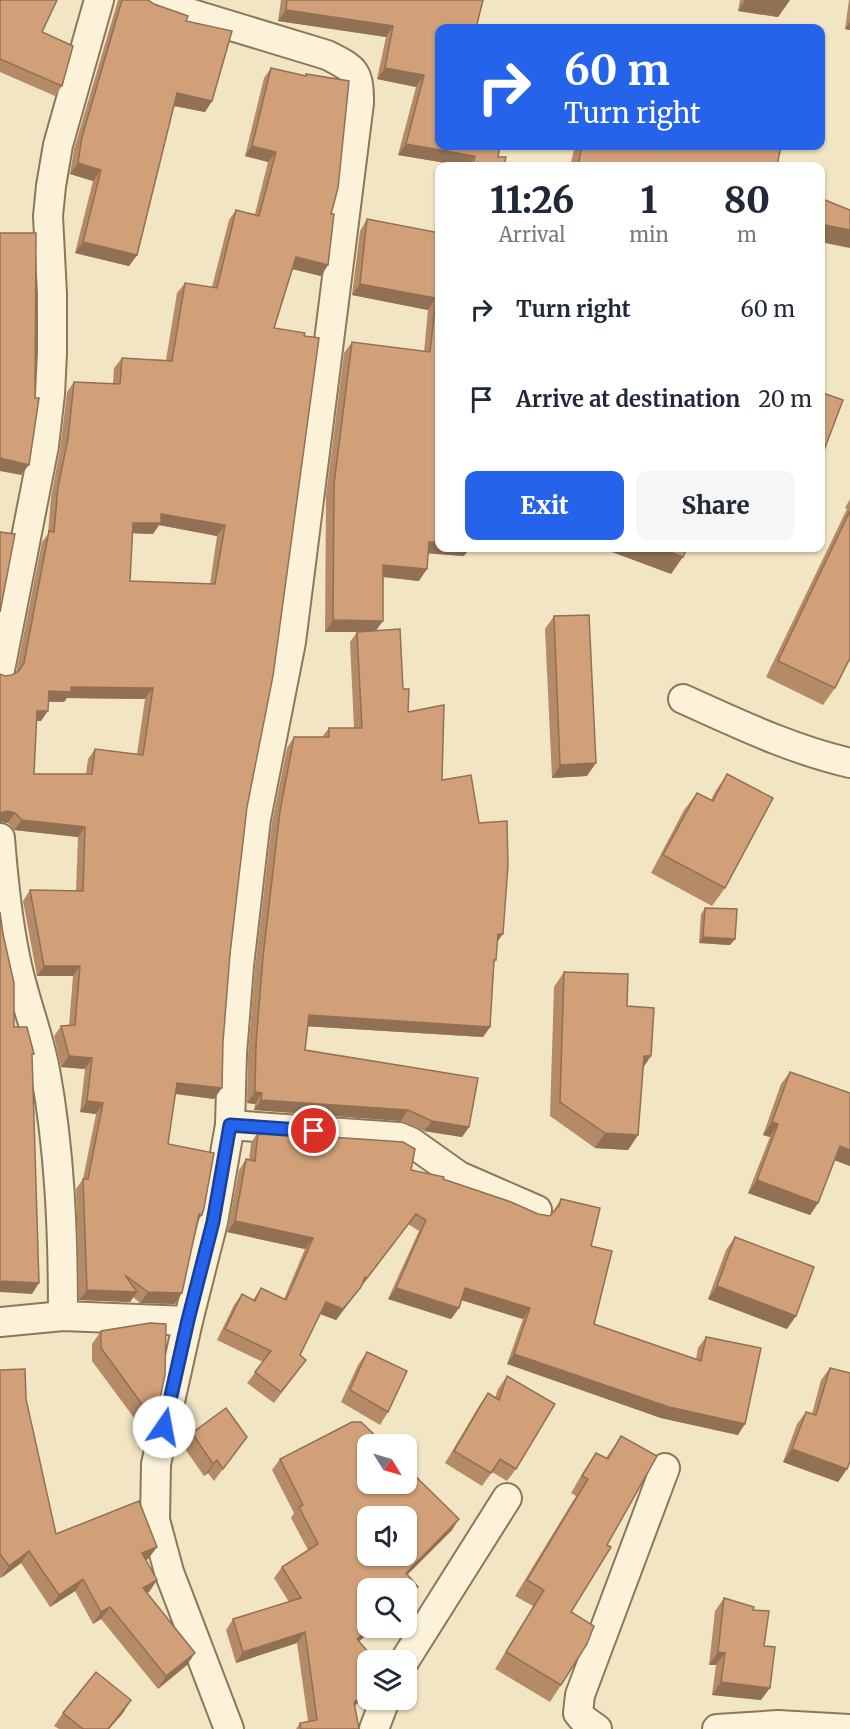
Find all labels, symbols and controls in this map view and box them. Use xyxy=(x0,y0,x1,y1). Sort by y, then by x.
text: 60 m xyxy=(564,44,670,96)
icon: right xyxy=(465,48,543,126)
text: Turn right xyxy=(564,96,701,130)
text: 11:26 xyxy=(490,178,574,223)
text: 1 xyxy=(641,178,657,223)
text: 80 xyxy=(724,178,770,223)
text: Arrival xyxy=(499,222,565,247)
text: min xyxy=(629,222,669,247)
text: m xyxy=(737,222,757,247)
icon: right xyxy=(465,293,498,326)
text: Turn right xyxy=(516,295,630,323)
text: 60 m xyxy=(741,295,795,323)
icon: arrive xyxy=(465,383,498,416)
text: Arrive at destination xyxy=(516,385,740,413)
text: 20 m xyxy=(758,385,812,413)
button: Exit xyxy=(465,471,624,540)
button: Share xyxy=(636,471,795,540)
pin xyxy=(288,1105,339,1156)
icon: arrive xyxy=(297,1114,330,1147)
position arrow xyxy=(132,1395,196,1459)
north arrow xyxy=(357,1434,417,1494)
map controls xyxy=(357,1434,417,1710)
button: sound xyxy=(357,1506,417,1566)
button: search xyxy=(357,1578,417,1638)
button: layers xyxy=(357,1650,417,1710)

